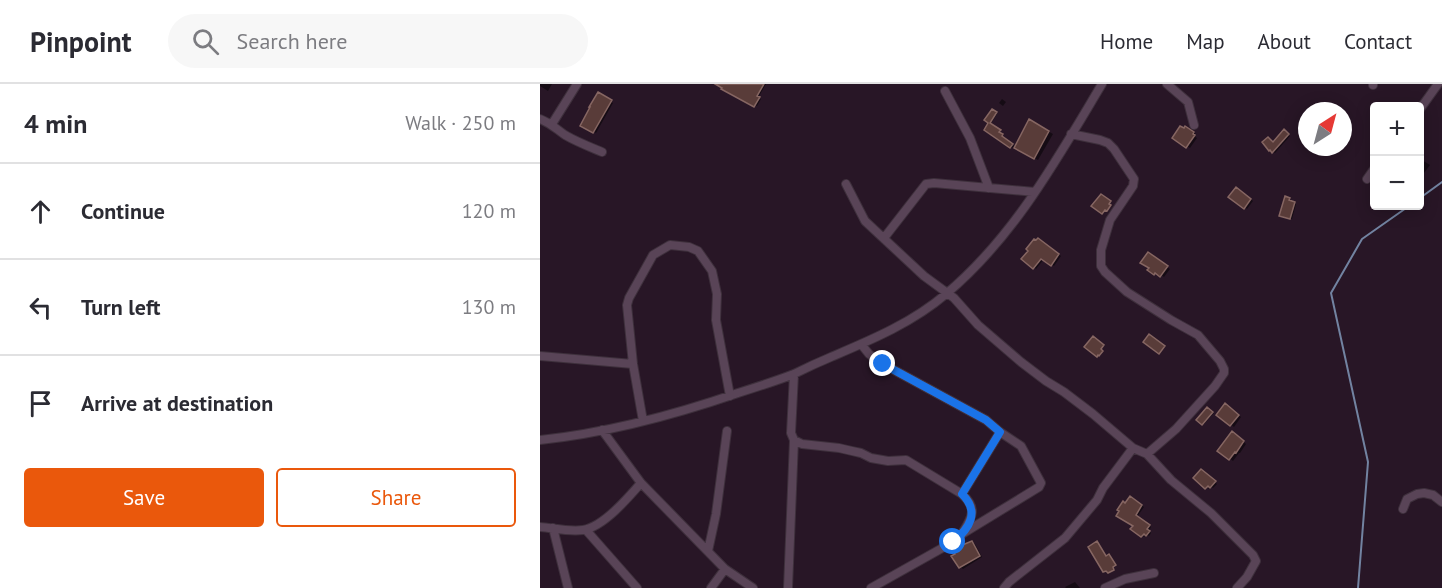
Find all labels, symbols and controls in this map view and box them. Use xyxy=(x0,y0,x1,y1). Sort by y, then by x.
search box xyxy=(168,14,588,68)
text: Pinpoint xyxy=(30,23,132,60)
icon: search xyxy=(189,25,222,58)
text: Search here xyxy=(237,27,347,55)
text: Home xyxy=(1100,28,1153,55)
text: Map xyxy=(1186,28,1225,55)
text: About xyxy=(1258,28,1311,55)
text: Contact xyxy=(1344,28,1412,55)
north arrow xyxy=(1298,102,1352,156)
map controls xyxy=(1370,102,1424,210)
button: + xyxy=(1370,102,1424,156)
text: 4 min xyxy=(24,107,87,140)
text: Walk · 250 m xyxy=(405,110,516,136)
button: − xyxy=(1370,156,1424,210)
icon: ahead xyxy=(24,195,57,228)
text: Continue xyxy=(81,197,165,225)
text: 120 m xyxy=(462,198,516,224)
icon: left xyxy=(24,291,57,324)
text: Turn left xyxy=(81,293,161,321)
text: 130 m xyxy=(462,294,516,320)
route end xyxy=(869,350,895,376)
icon: arrive xyxy=(24,387,57,420)
text: Arrive at destination xyxy=(81,389,273,417)
button: Save xyxy=(24,468,264,527)
button: Share xyxy=(276,468,516,527)
route start xyxy=(939,528,965,554)

